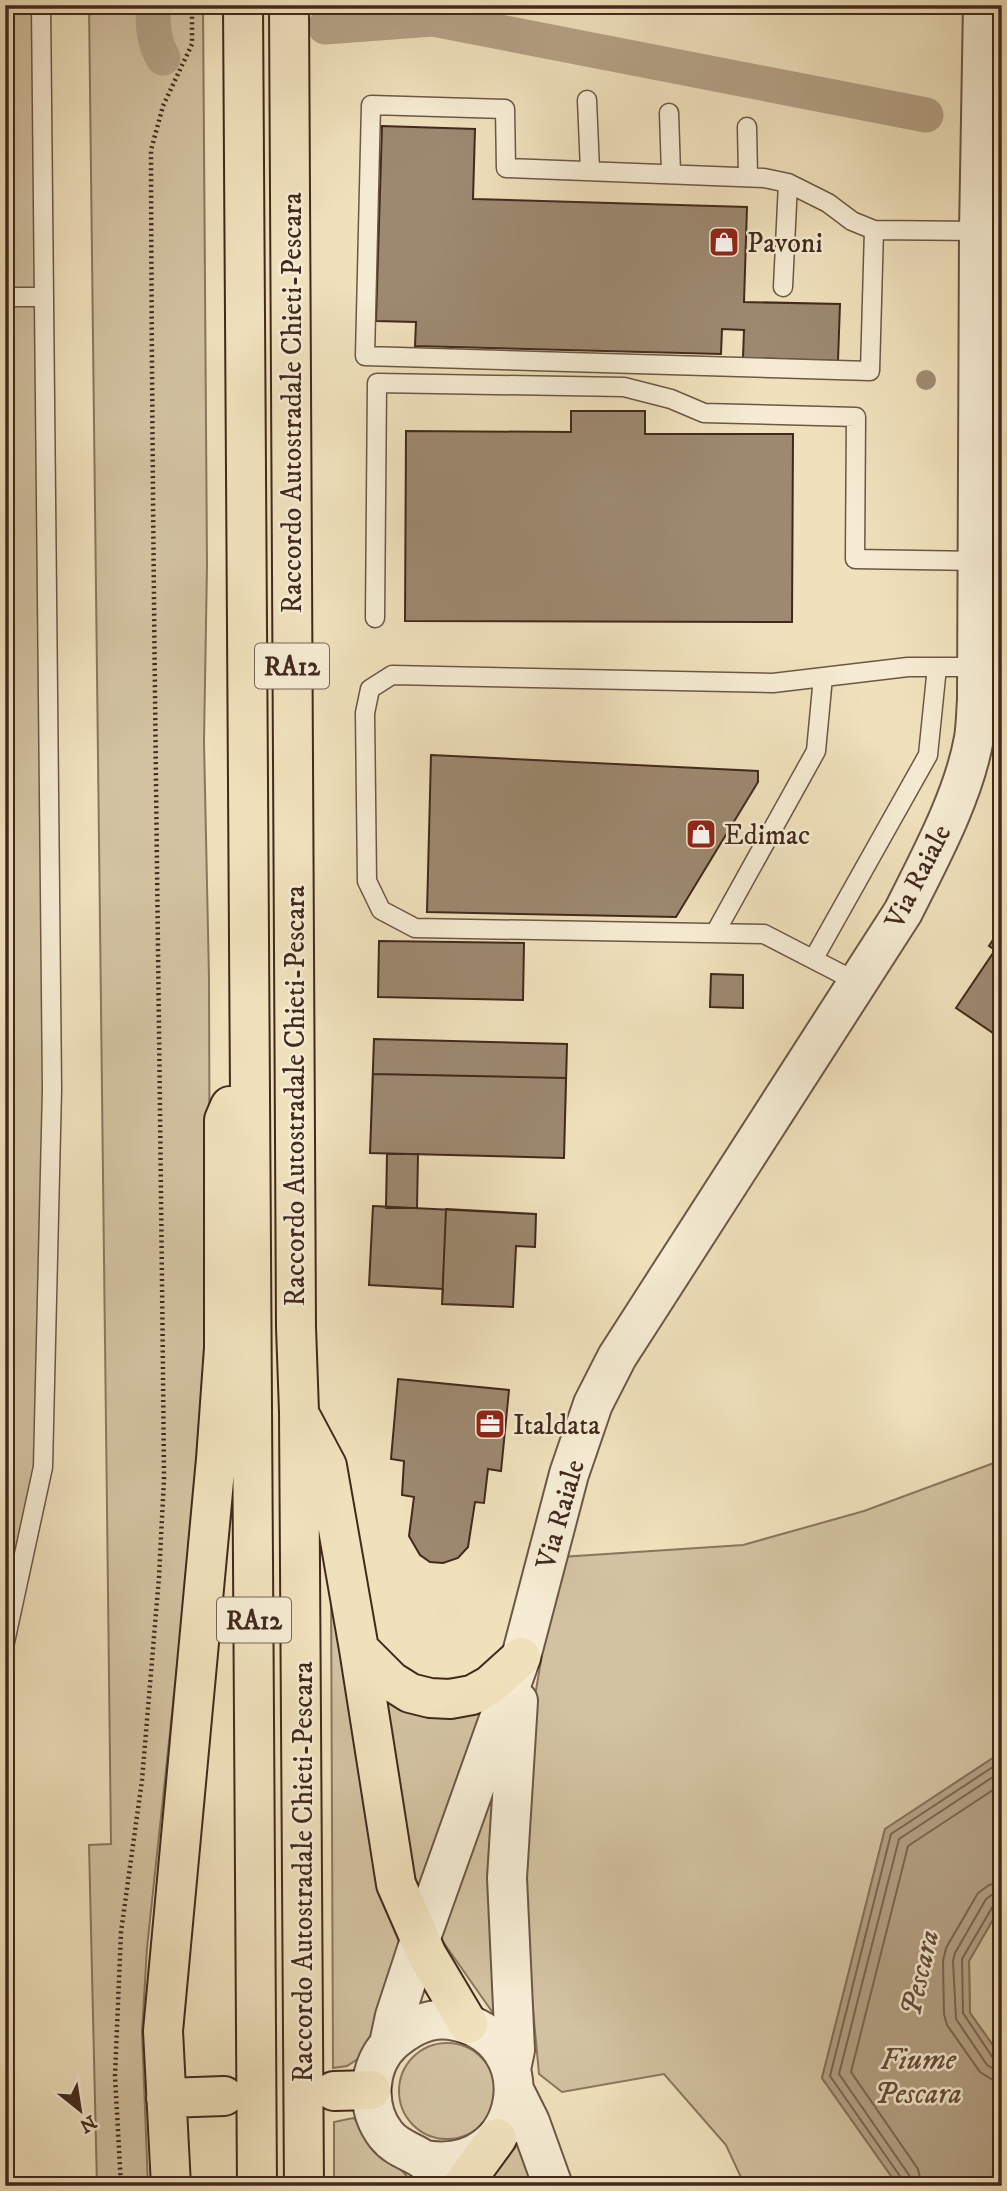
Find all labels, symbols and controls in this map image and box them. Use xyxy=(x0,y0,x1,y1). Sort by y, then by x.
street label: Raccordo Autostradale Chieti-Pescara xyxy=(275,192,310,614)
shop icon: Pavoni xyxy=(707,225,741,259)
place label: Pavoni xyxy=(747,226,823,261)
road number: RA12 xyxy=(255,644,329,688)
shop icon: Edimac xyxy=(684,817,718,851)
place label: Edimac xyxy=(724,818,810,853)
street label: Via Raiale xyxy=(877,819,959,935)
street label: Raccordo Autostradale Chieti-Pescara xyxy=(278,885,313,1307)
office icon: Italdata xyxy=(473,1407,507,1441)
place label: Italdata xyxy=(513,1408,600,1443)
street label: Via Raiale xyxy=(528,1456,593,1574)
road number: RA12 xyxy=(217,1597,291,1642)
street label: Raccordo Autostradale Chieti-Pescara xyxy=(286,1661,321,2083)
water label: Pescara xyxy=(893,1927,948,2020)
water label: Fiume Pescara xyxy=(874,2042,962,2113)
north arrow xyxy=(46,2076,116,2146)
text: N xyxy=(75,2110,100,2137)

